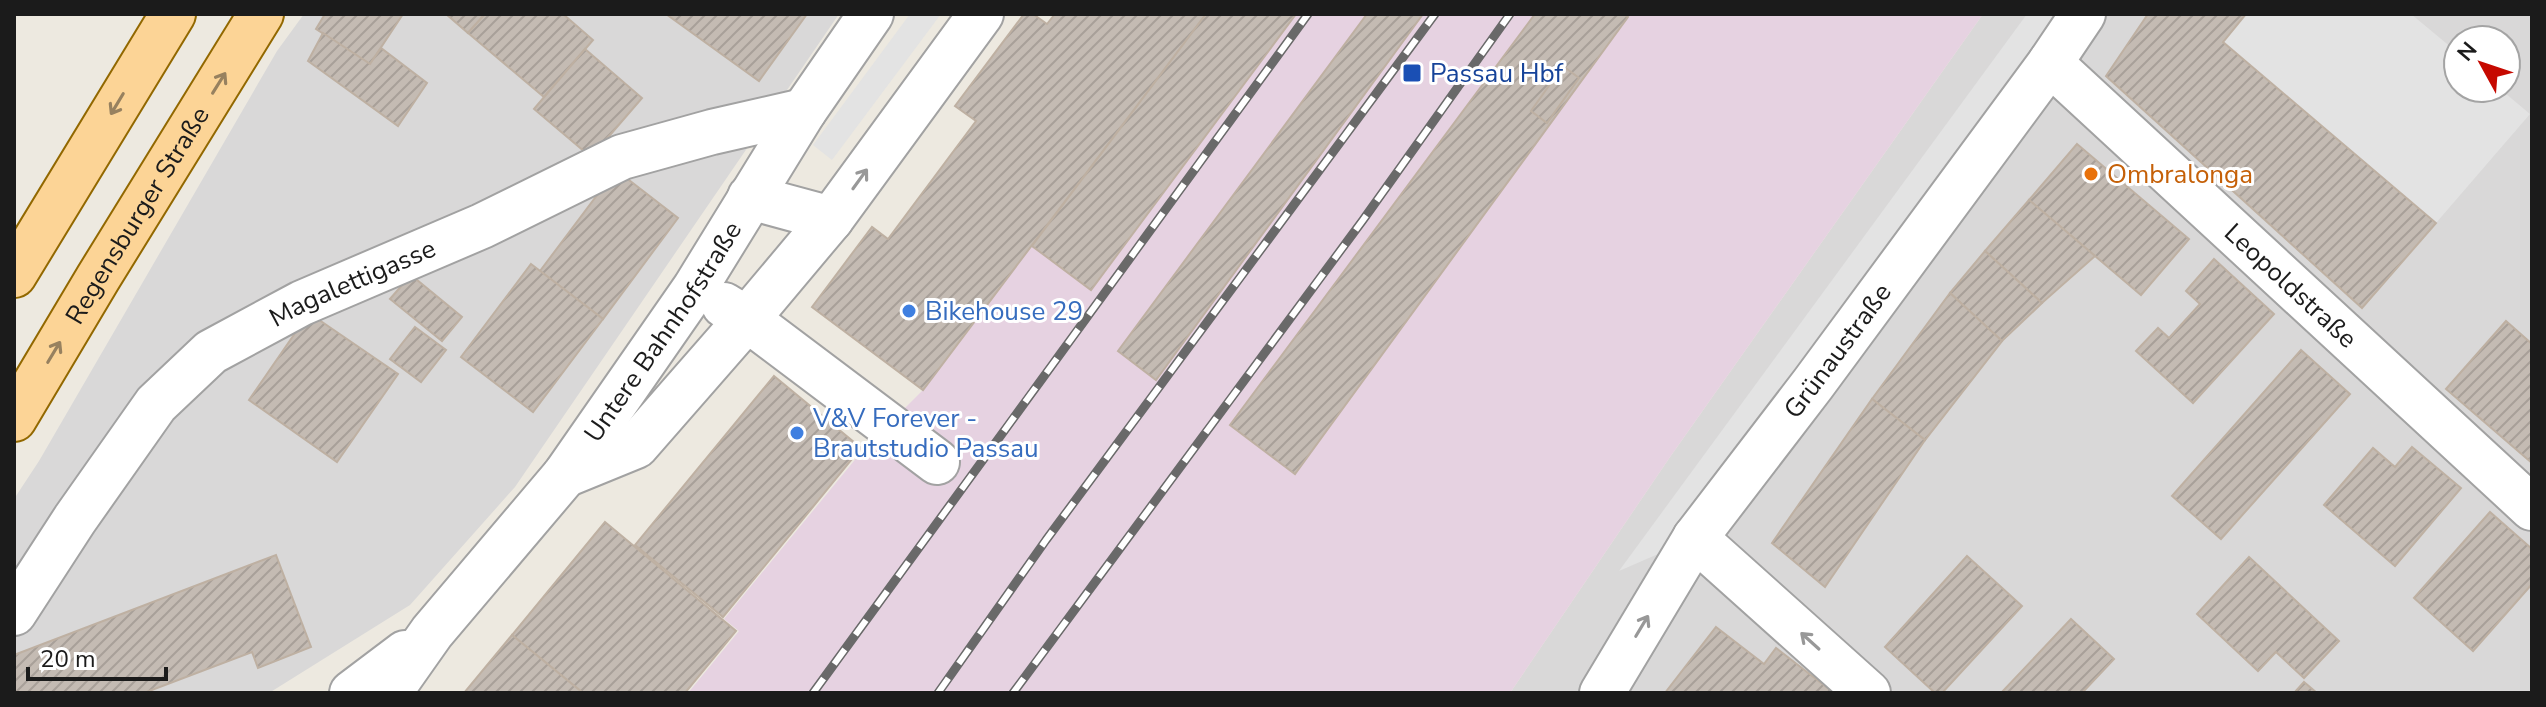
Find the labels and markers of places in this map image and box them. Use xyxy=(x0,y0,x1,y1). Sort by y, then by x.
place label: Passau Hbf xyxy=(1430,56,1563,91)
marker: Passau Hbf xyxy=(1401,62,1423,84)
place label: Ombralonga xyxy=(2107,157,2253,192)
marker: Ombralonga xyxy=(2082,165,2100,183)
place label: Bikehouse 29 xyxy=(925,294,1083,329)
marker: Bikehouse 29 xyxy=(900,302,918,320)
place label: V&V Forever - Brautstudio Passau xyxy=(812,401,1039,466)
marker: V&V Forever - Brautstudio Passau xyxy=(788,424,806,442)

